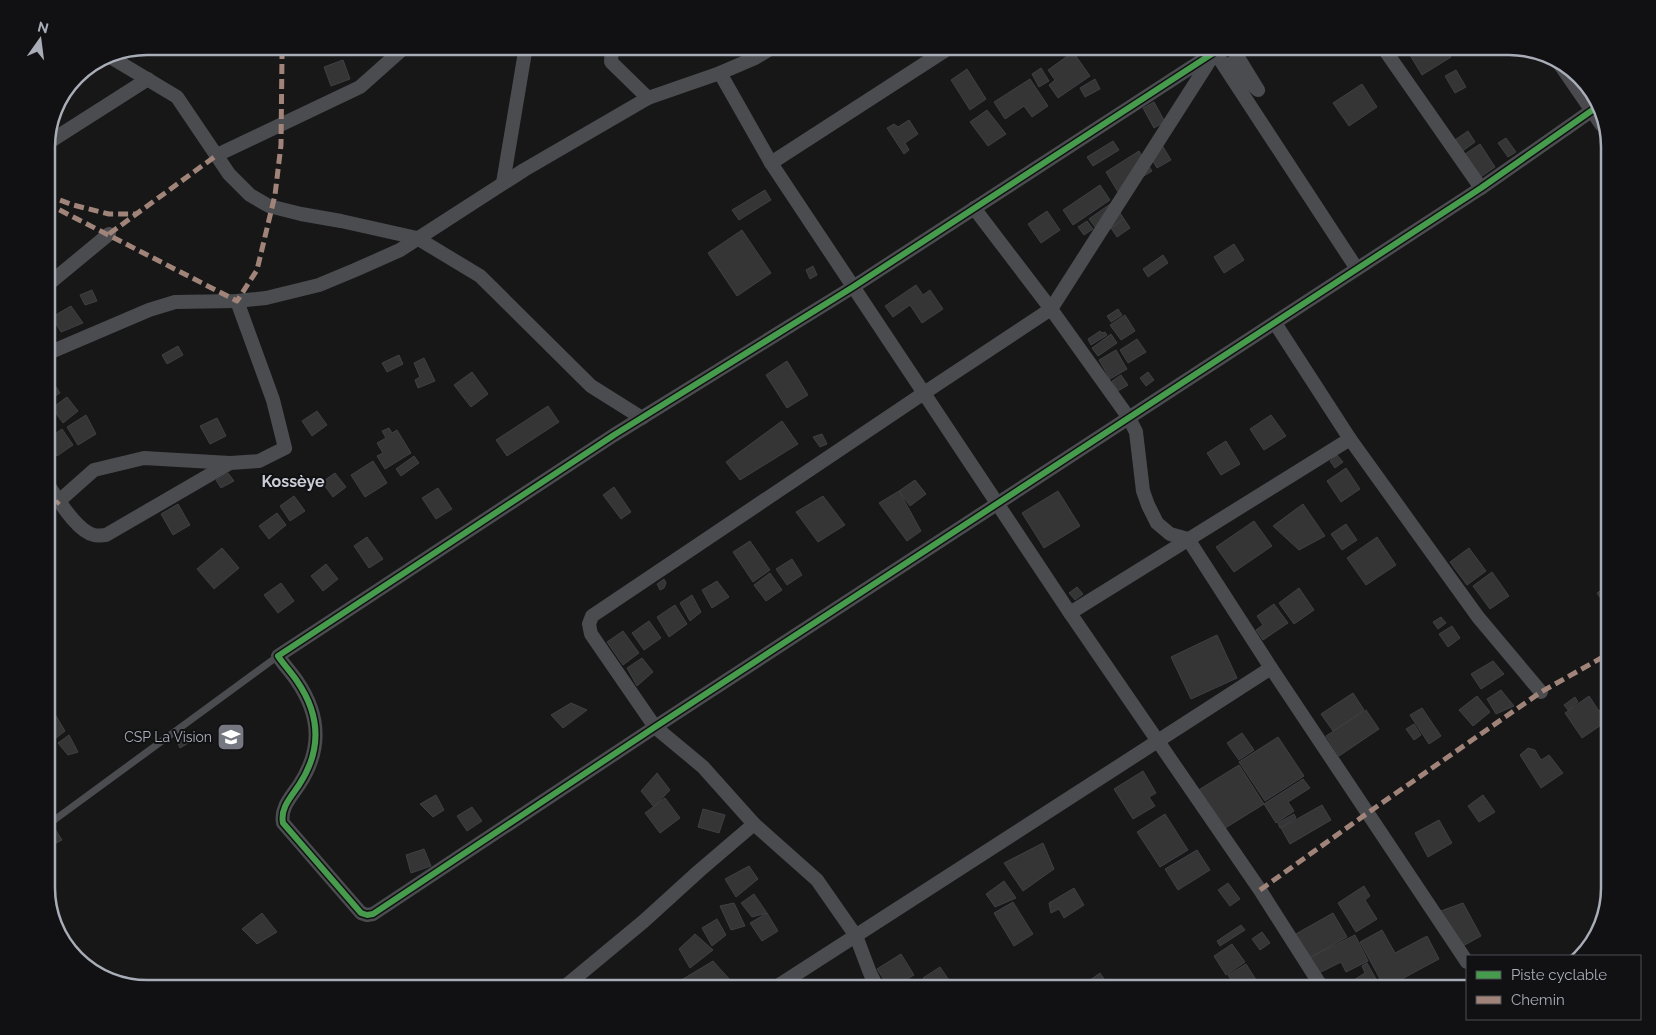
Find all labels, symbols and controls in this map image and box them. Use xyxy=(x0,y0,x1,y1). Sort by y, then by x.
north arrow xyxy=(15,15,65,65)
text: N xyxy=(36,18,50,36)
district label: Kossèye xyxy=(261,472,325,491)
school or university icon: CSP La Vision xyxy=(216,722,246,752)
place label: CSP La Vision xyxy=(124,729,212,745)
legend xyxy=(1466,955,1641,1020)
text: Piste cyclable xyxy=(1511,966,1607,984)
text: Chemin xyxy=(1511,991,1565,1009)

